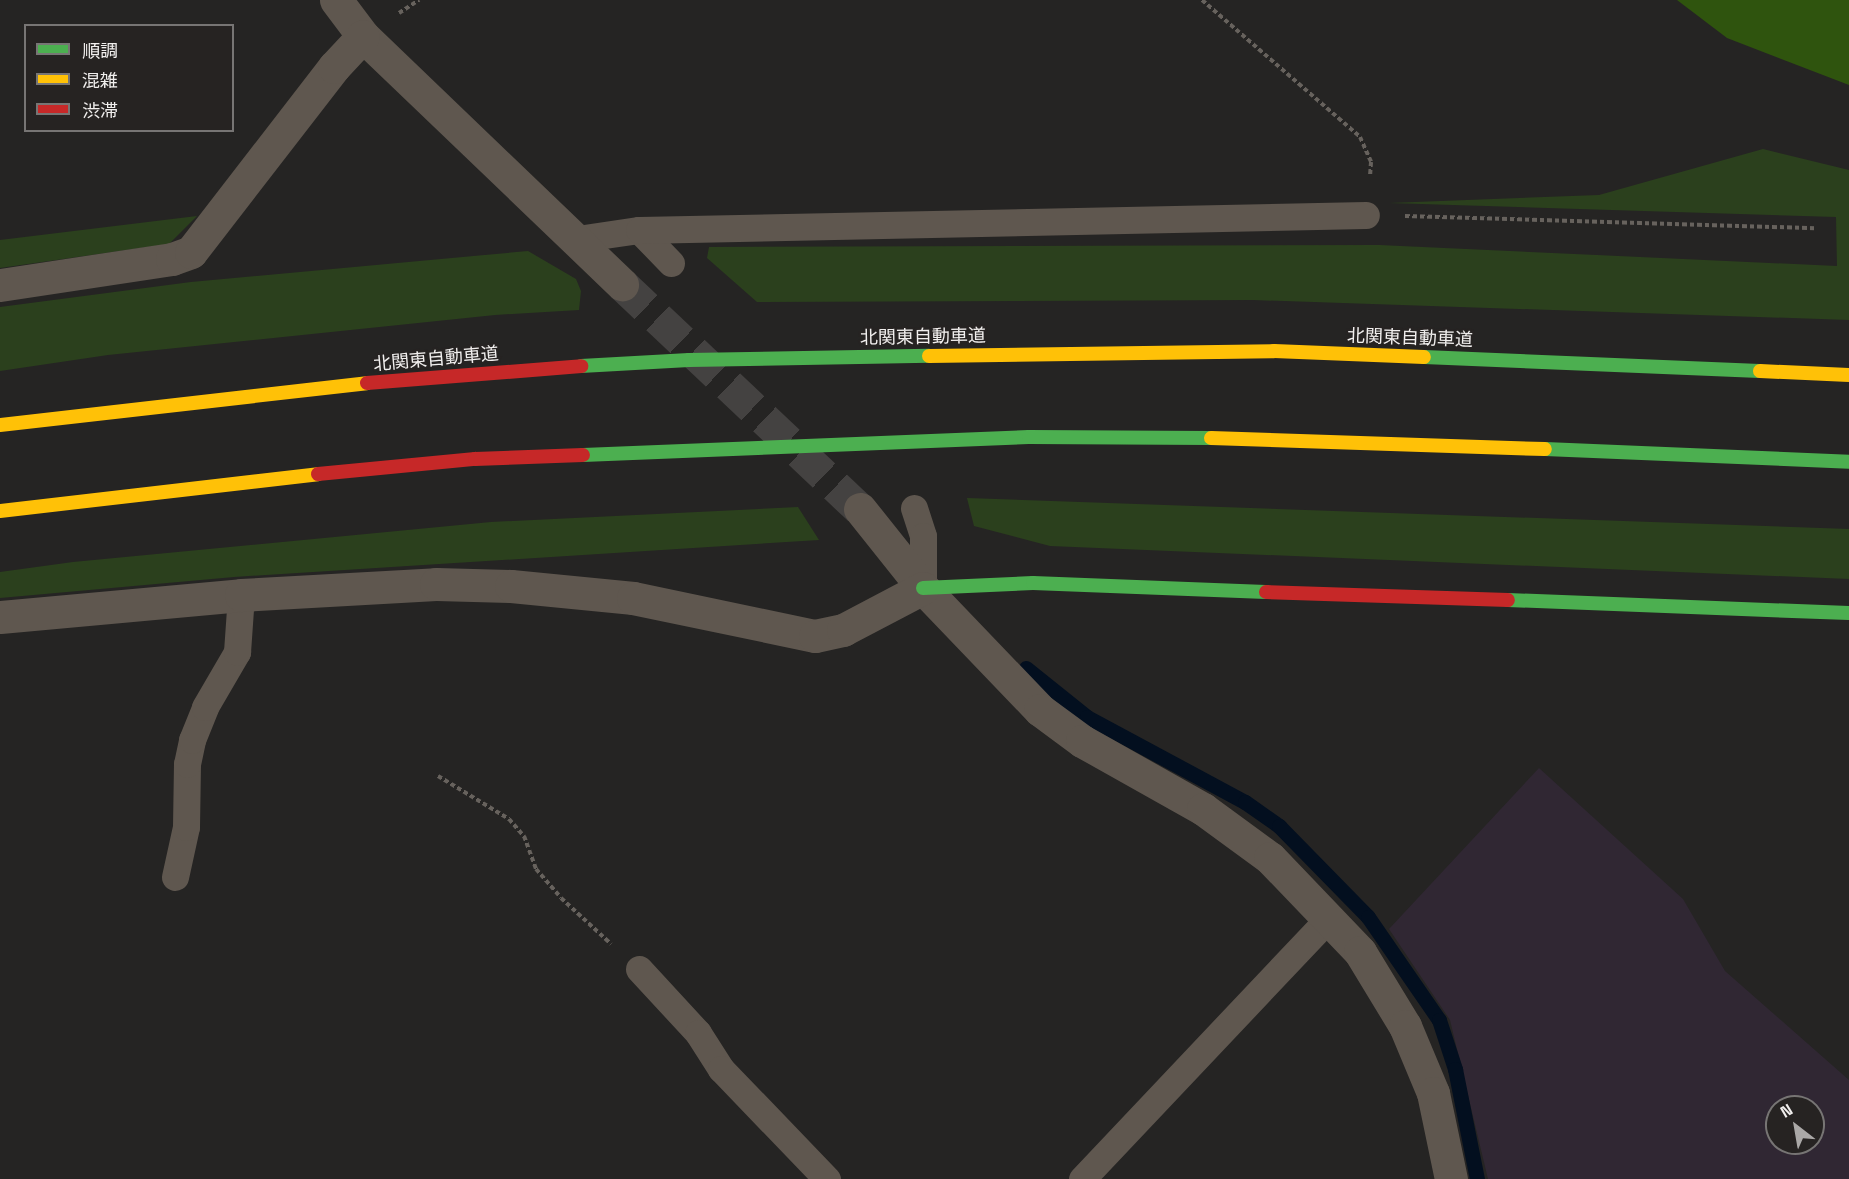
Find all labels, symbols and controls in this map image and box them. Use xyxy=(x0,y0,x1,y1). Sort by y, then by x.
legend xyxy=(24,24,234,132)
text: 順調 xyxy=(82,39,118,62)
text: 混雑 xyxy=(82,69,118,92)
text: 渋滞 xyxy=(82,99,118,122)
street label: 北関東自動車道 xyxy=(860,325,986,349)
street label: 北関東自動車道 xyxy=(1347,325,1473,351)
street label: 北関東自動車道 xyxy=(372,343,500,375)
north arrow xyxy=(1765,1095,1825,1155)
text: N xyxy=(1776,1099,1797,1123)

